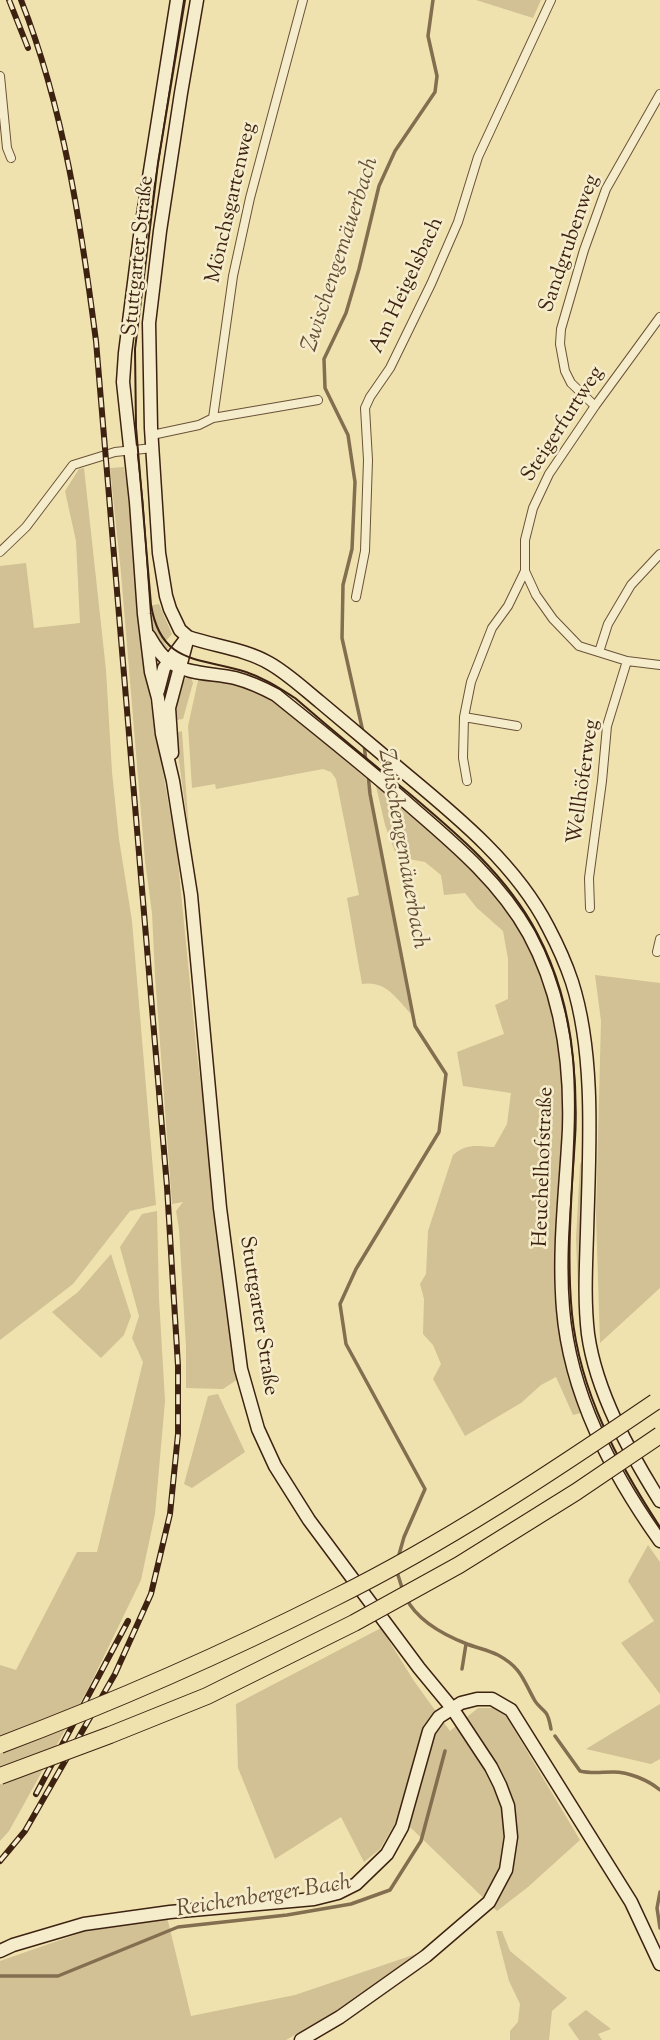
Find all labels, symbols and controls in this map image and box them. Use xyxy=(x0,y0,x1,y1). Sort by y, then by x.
street label: Mönchsgartenweg xyxy=(202,120,264,286)
water label: Zwischengemäuerbach xyxy=(298,154,386,356)
street label: Sandgrubenweg xyxy=(536,172,606,316)
street label: Stuttgarter Straße xyxy=(119,175,161,337)
street label: Am Heigelsbach xyxy=(365,214,451,358)
street label: Steigerfurtweg xyxy=(517,363,611,487)
street label: Wellhöferweg xyxy=(564,718,606,846)
water label: Zwischengemäuerbach xyxy=(370,747,432,951)
street label: Heuchelhofstraße xyxy=(530,1086,560,1248)
street label: Stuttgarter Straße xyxy=(232,1234,282,1398)
water label: Reichenberger Bach xyxy=(175,1871,353,1925)

